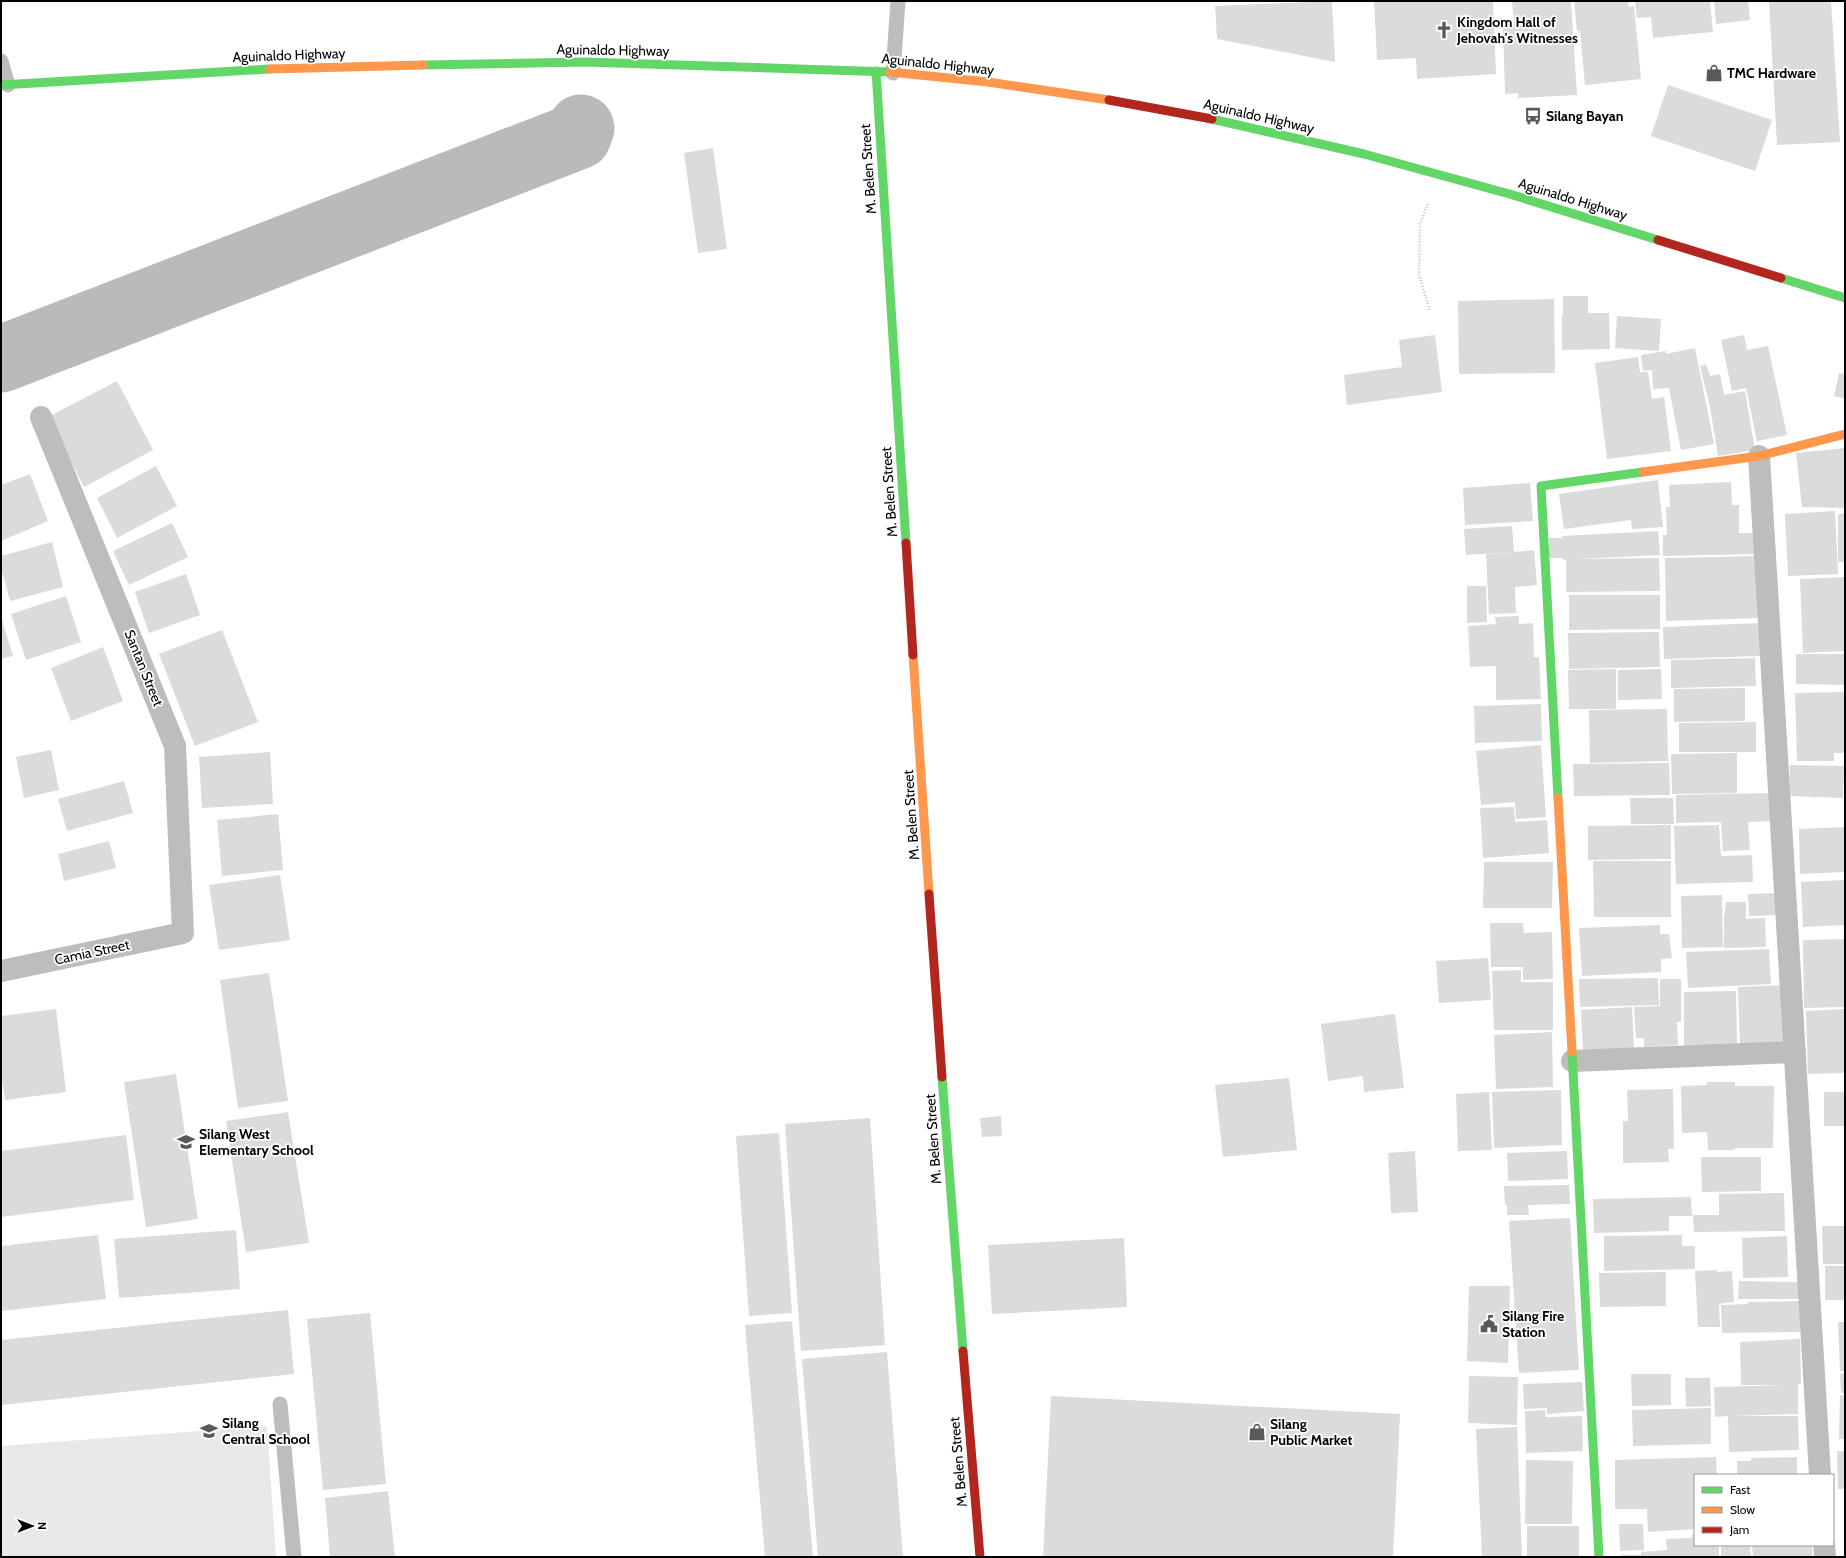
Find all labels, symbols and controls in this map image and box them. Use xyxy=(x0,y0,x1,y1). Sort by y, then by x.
place label: Kingdom Hall of Jehovah's Witnesses xyxy=(1456,13,1578,47)
church icon: Kingdom Hall of Jehovah's Witnesses xyxy=(1434,20,1454,40)
street label: Aguinaldo Highway xyxy=(556,40,670,60)
street label: Aguinaldo Highway xyxy=(232,44,346,66)
street label: Aguinaldo Highway xyxy=(881,49,995,79)
shop icon: TMC Hardware xyxy=(1704,63,1724,83)
place label: TMC Hardware xyxy=(1727,64,1816,82)
street label: Aguinaldo Highway xyxy=(1202,95,1316,137)
bus stop icon: Silang Bayan xyxy=(1523,106,1543,126)
place label: Silang Bayan xyxy=(1546,107,1624,125)
street label: M. Belen Street xyxy=(856,123,880,215)
street label: Aguinaldo Highway xyxy=(1516,174,1630,224)
street label: M. Belen Street xyxy=(877,446,901,538)
street label: Santan Street xyxy=(120,627,168,709)
street label: M. Belen Street xyxy=(899,769,923,861)
street label: Camia Street xyxy=(53,935,132,969)
street label: M. Belen Street xyxy=(921,1093,945,1185)
place label: Silang West Elementary School xyxy=(199,1125,314,1159)
school or university icon: Silang West Elementary School xyxy=(176,1132,196,1152)
place label: Silang Fire Station xyxy=(1502,1307,1564,1341)
public building icon: Silang Fire Station xyxy=(1479,1314,1499,1334)
place label: Silang Central School xyxy=(222,1414,311,1448)
place label: Silang Public Market xyxy=(1270,1415,1352,1449)
street label: M. Belen Street xyxy=(945,1416,971,1508)
school or university icon: Silang Central School xyxy=(199,1421,219,1441)
shop icon: Silang Public Market xyxy=(1247,1422,1267,1442)
legend xyxy=(1694,1474,1834,1546)
text: Fast xyxy=(1730,1482,1750,1497)
text: Slow xyxy=(1730,1502,1755,1517)
north arrow xyxy=(12,1506,52,1546)
text: N xyxy=(35,1522,49,1530)
text: Jam xyxy=(1729,1522,1749,1537)

